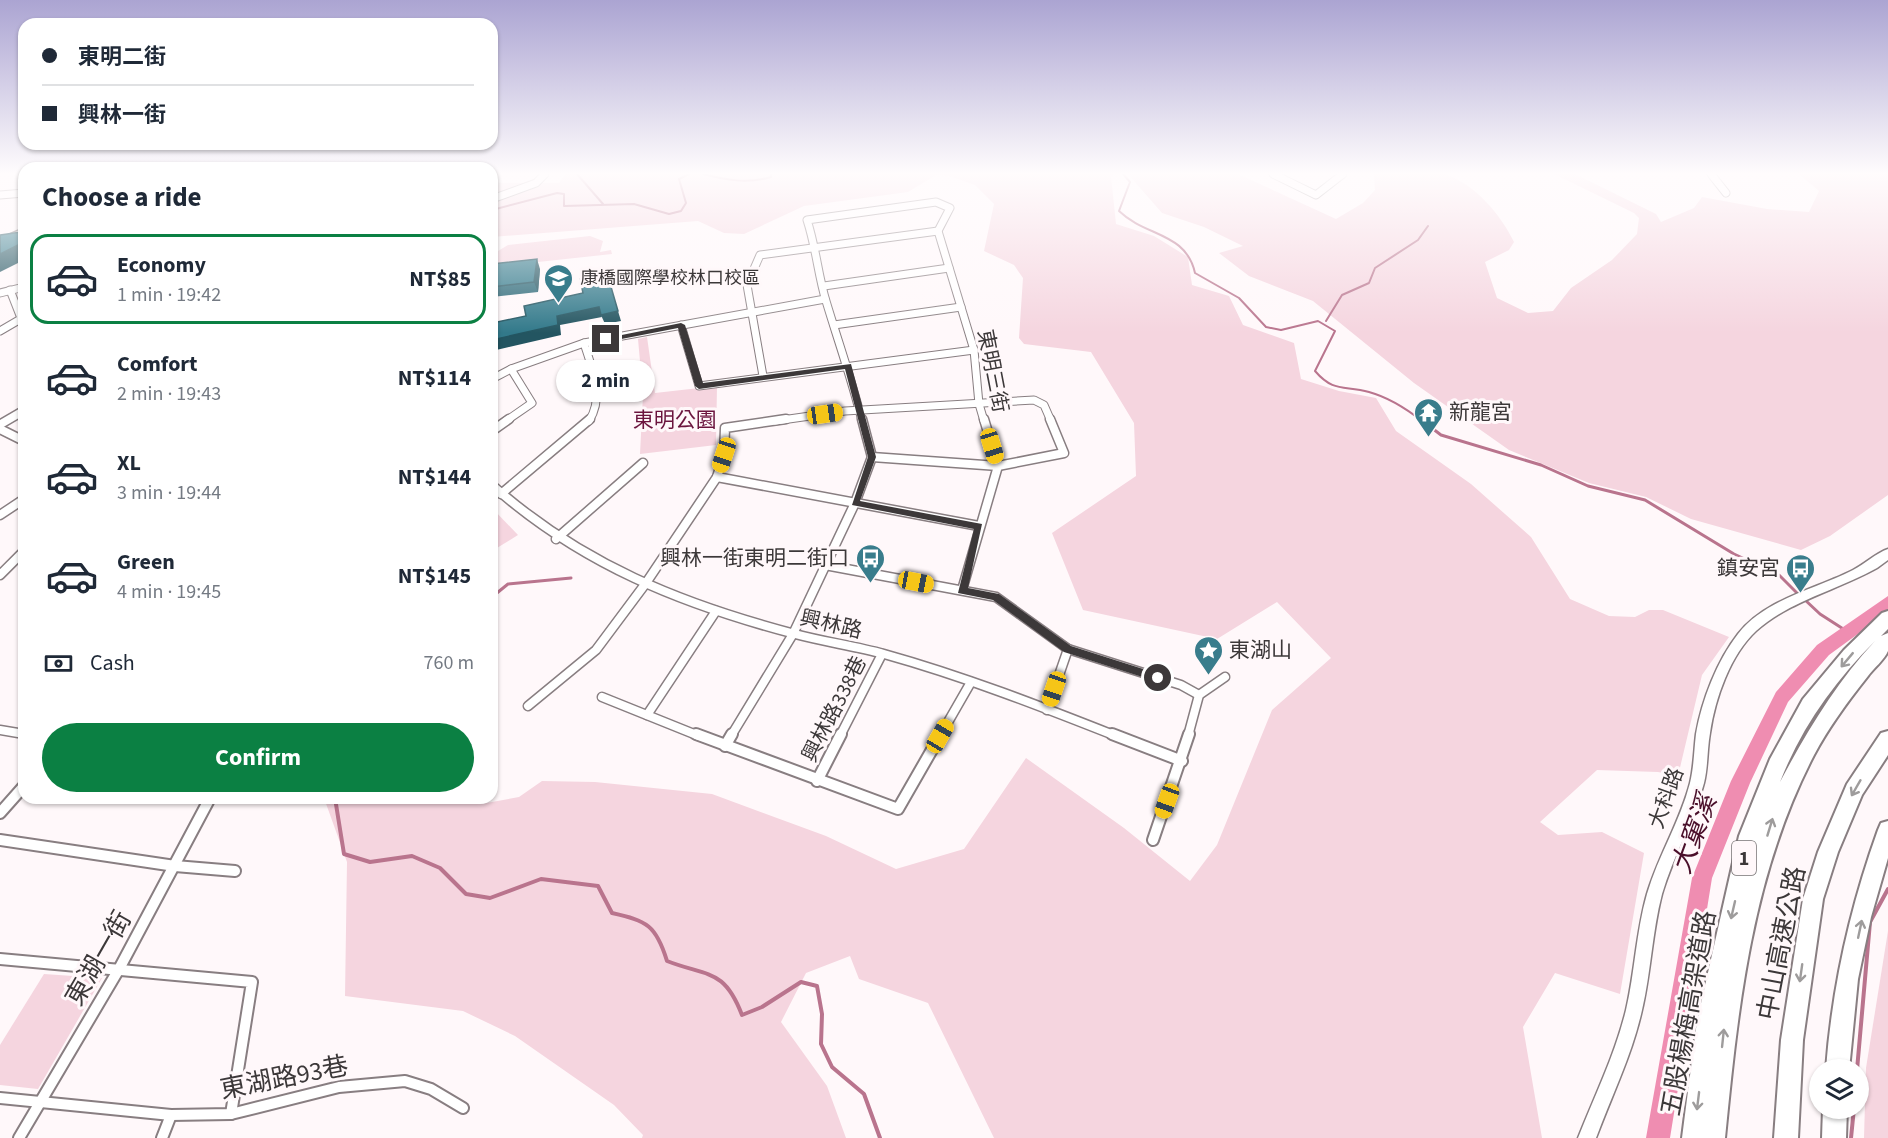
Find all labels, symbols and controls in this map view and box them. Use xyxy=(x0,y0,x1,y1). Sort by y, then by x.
text: 東明二街 xyxy=(78,41,166,73)
text: 興林一街 xyxy=(78,99,166,131)
text: Choose a ride xyxy=(42,178,202,217)
text: Economy xyxy=(117,249,206,281)
icon: car xyxy=(45,252,99,306)
school or university icon: 康橋國際學校林口校區 xyxy=(543,262,575,304)
text: NT$85 xyxy=(409,263,471,295)
place label: 康橋國際學校林口校區 xyxy=(580,266,760,291)
text: 1 min · 19:42 xyxy=(117,281,221,309)
route end xyxy=(592,325,619,352)
street label: 東明三街 xyxy=(970,327,1016,415)
text: Comfort xyxy=(117,348,198,380)
icon: car xyxy=(45,351,99,405)
callout: 2 min xyxy=(556,360,656,402)
text: NT$114 xyxy=(398,362,471,394)
text: 2 min xyxy=(581,367,630,395)
text: 2 min · 19:43 xyxy=(117,380,221,408)
temple icon: 新龍宮 xyxy=(1412,396,1444,438)
place label: 新龍宮 xyxy=(1449,397,1512,427)
car xyxy=(806,403,844,425)
park label: 東明公園 xyxy=(633,405,717,435)
car xyxy=(978,426,1006,466)
car xyxy=(710,435,738,475)
text: XL xyxy=(117,447,141,479)
icon: car xyxy=(45,450,99,504)
text: NT$144 xyxy=(398,461,471,493)
text: 3 min · 19:44 xyxy=(117,479,221,507)
bus stop icon: 興林一街東明二街口 xyxy=(854,542,886,584)
place label: 興林一街東明二街口 xyxy=(660,543,849,573)
text: Green xyxy=(117,546,175,578)
icon: car xyxy=(45,549,99,603)
bus stop icon: 鎮安宮 xyxy=(1785,552,1817,594)
place label: 鎮安宮 xyxy=(1717,553,1780,583)
text: NT$145 xyxy=(398,560,471,592)
car xyxy=(897,570,935,594)
text: 4 min · 19:45 xyxy=(117,578,221,606)
street label: 興林路 xyxy=(797,602,865,646)
place icon: 東湖山 xyxy=(1192,634,1224,676)
place label: 東湖山 xyxy=(1229,635,1292,665)
icon: cash xyxy=(42,647,75,680)
text: Cash xyxy=(90,647,135,679)
text: 760 m xyxy=(424,649,474,677)
street label: 興林路338巷 xyxy=(794,651,874,767)
one-way arrow xyxy=(1840,652,1854,667)
route start xyxy=(1144,664,1171,691)
car xyxy=(1040,669,1068,709)
car xyxy=(923,716,957,756)
button: Confirm xyxy=(42,723,474,792)
street label: 大科路 xyxy=(1641,763,1691,833)
one-way arrow xyxy=(1850,779,1862,796)
car xyxy=(1152,781,1182,821)
water label: 大窠溪 xyxy=(1662,786,1728,879)
one-way arrow xyxy=(1765,818,1776,837)
road number: 1 xyxy=(1732,841,1756,875)
street label: 中山高速公路 xyxy=(1748,863,1815,1023)
one-way arrow xyxy=(1726,900,1738,919)
street label: 東湖一街 xyxy=(56,904,140,1013)
street label: 五股楊梅高架道路 xyxy=(1652,907,1725,1119)
one-way arrow xyxy=(1854,920,1866,939)
one-way arrow xyxy=(1796,963,1807,983)
one-way arrow xyxy=(1718,1029,1729,1048)
street label: 東湖路93巷 xyxy=(217,1047,351,1108)
map controls xyxy=(1809,1059,1869,1119)
button: layers xyxy=(1809,1059,1869,1119)
one-way arrow xyxy=(1693,1091,1704,1111)

